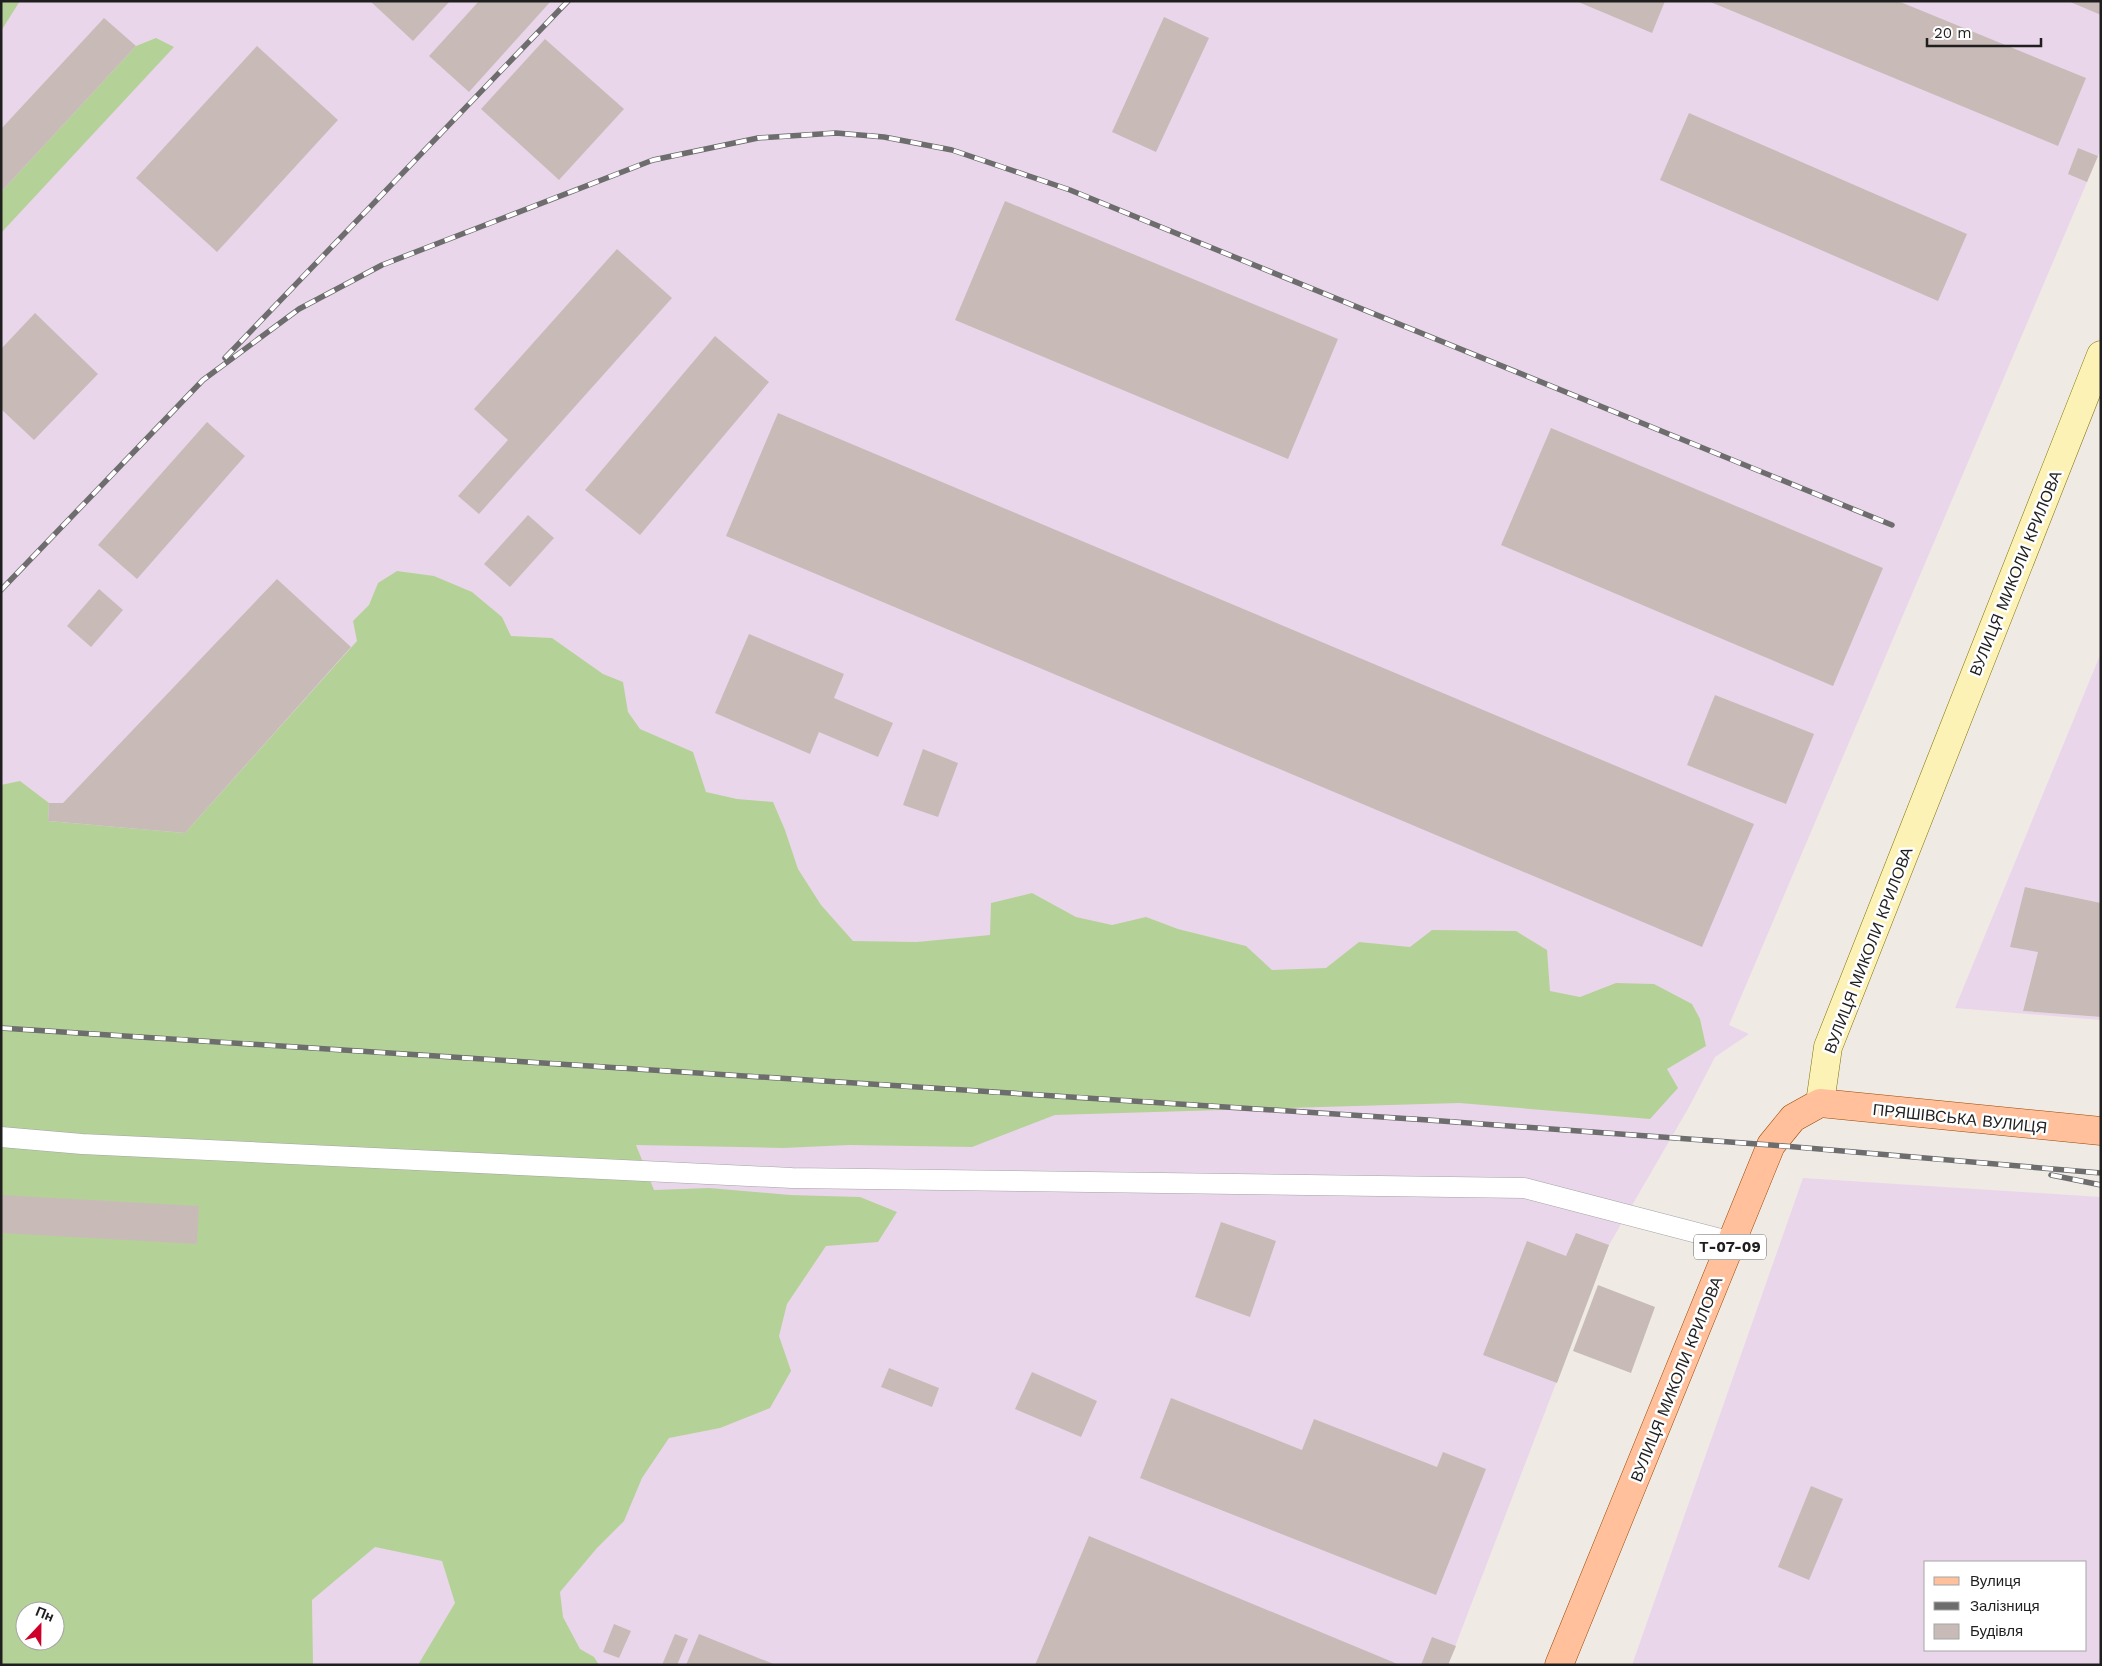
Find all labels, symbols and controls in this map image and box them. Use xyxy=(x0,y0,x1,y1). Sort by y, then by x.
scale bar xyxy=(1927,15,2041,47)
text: 20 m xyxy=(1934,24,1972,42)
street label: ВУЛИЦЯ МИКОЛИ КРИЛОВА xyxy=(1966,468,2066,679)
street label: ВУЛИЦЯ МИКОЛИ КРИЛОВА xyxy=(1820,844,1917,1056)
street label: ПРЯШІВСЬКА ВУЛИЦЯ xyxy=(1872,1100,2048,1137)
road number: Т-07-09 xyxy=(1694,1234,1766,1260)
street label: ВУЛИЦЯ МИКОЛИ КРИЛОВА xyxy=(1627,1274,1727,1485)
legend xyxy=(1924,1561,2087,1651)
text: Вулиця xyxy=(1970,1572,2021,1590)
text: Залізниця xyxy=(1970,1597,2040,1615)
north arrow xyxy=(15,1601,65,1651)
text: Пн xyxy=(33,1603,56,1625)
text: Будівля xyxy=(1970,1622,2023,1640)

